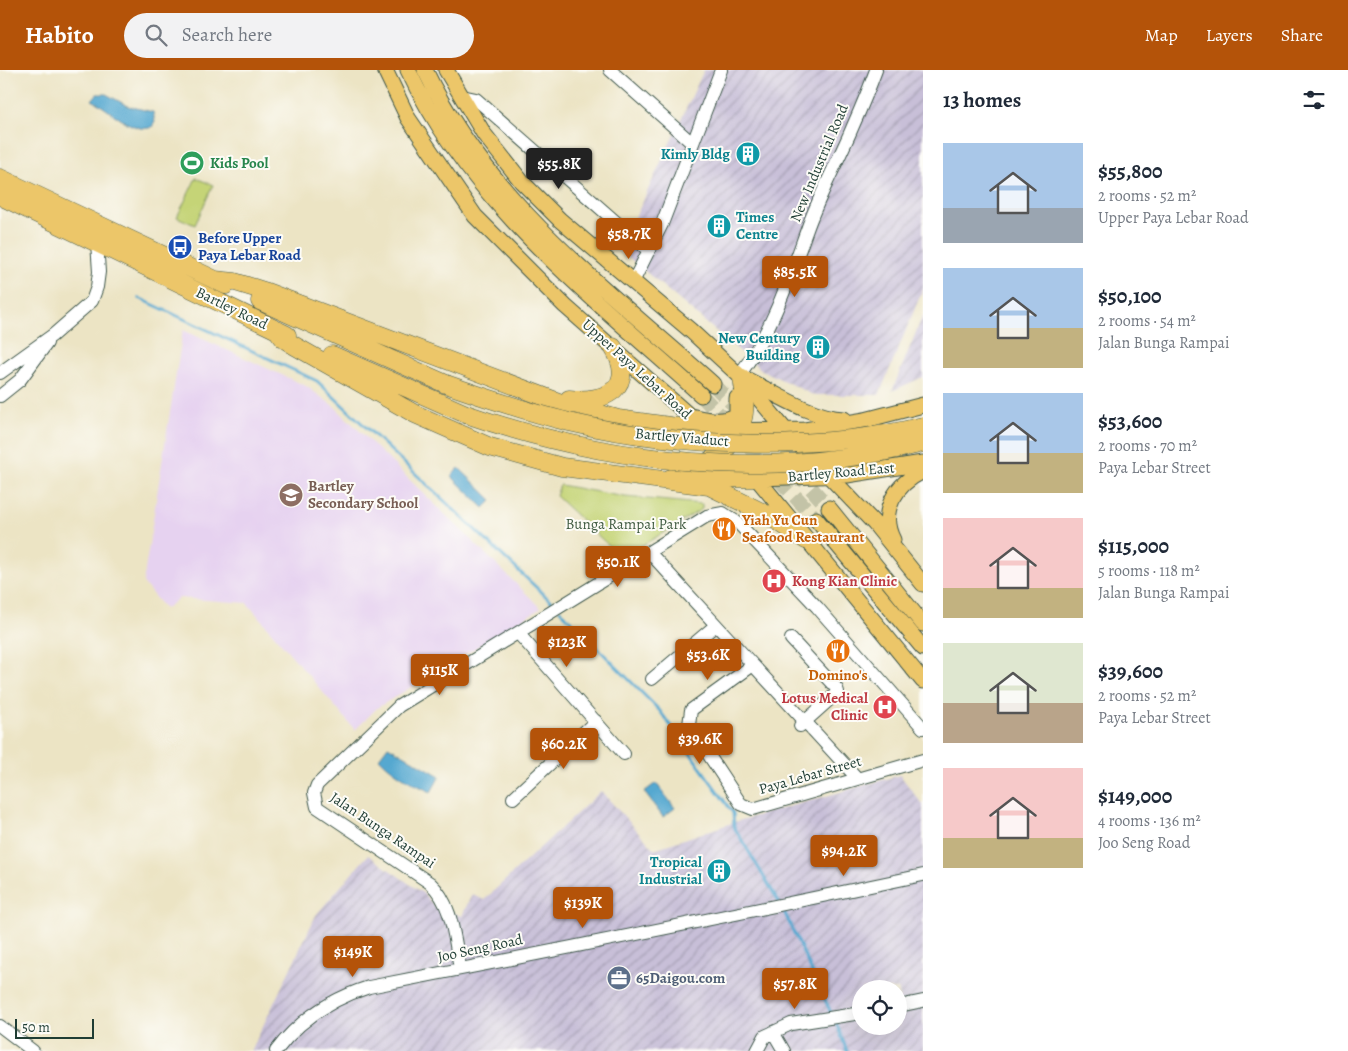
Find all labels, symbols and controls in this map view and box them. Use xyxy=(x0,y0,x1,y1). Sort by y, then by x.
search box xyxy=(124,13,474,58)
text: Habito xyxy=(25,19,94,51)
icon: search xyxy=(142,21,170,49)
text: Search here xyxy=(182,22,272,48)
text: Map xyxy=(1145,23,1178,47)
text: Layers xyxy=(1206,23,1253,47)
text: Share xyxy=(1281,23,1323,47)
text: 13 homes xyxy=(943,86,1021,114)
icon: filters xyxy=(1300,86,1328,114)
street label: New Industrial Road xyxy=(785,100,853,225)
building icon: Kimly Bldg xyxy=(735,141,761,167)
place label: Kimly Bldg xyxy=(661,144,730,164)
pin: $55.8K xyxy=(518,148,600,190)
sports icon: Kids Pool xyxy=(179,150,205,176)
place label: Kids Pool xyxy=(210,153,269,173)
text: $55.8K xyxy=(537,153,581,175)
text: $55,800 xyxy=(1098,157,1163,185)
icon: home xyxy=(983,163,1043,223)
text: 2 rooms · 52 m² xyxy=(1098,185,1196,207)
place label: Times Centre xyxy=(736,207,778,244)
text: Upper Paya Lebar Road xyxy=(1098,207,1249,229)
building icon: Times Centre xyxy=(706,213,732,239)
pin: $58.7K xyxy=(588,218,670,260)
text: $58.7K xyxy=(607,223,651,245)
place label: Before Upper Paya Lebar Road xyxy=(198,228,302,265)
bus stop icon: Before Upper Paya Lebar Road xyxy=(167,234,193,260)
pin: $85.5K xyxy=(754,256,836,298)
text: $85.5K xyxy=(773,261,817,283)
street label: Bartley Road xyxy=(193,282,272,334)
text: $50,100 xyxy=(1098,282,1162,310)
icon: home xyxy=(983,288,1043,348)
text: 2 rooms · 54 m² xyxy=(1098,310,1196,332)
street label: Upper Paya Lebar Road xyxy=(578,314,697,424)
place label: New Century Building xyxy=(718,328,801,365)
text: Jalan Bunga Rampai xyxy=(1098,332,1230,354)
building icon: New Century Building xyxy=(805,334,831,360)
text: $53,600 xyxy=(1098,407,1162,435)
icon: home xyxy=(983,413,1043,473)
street label: Bartley Viaduct xyxy=(634,423,730,451)
text: 2 rooms · 70 m² xyxy=(1098,435,1197,457)
street label: Bartley Road East xyxy=(787,457,895,487)
text: Paya Lebar Street xyxy=(1098,457,1211,479)
place label: Bartley Secondary School xyxy=(308,476,418,513)
school or university icon: Bartley Secondary School xyxy=(278,482,304,508)
place label: Yiah Yu Cun Seafood Restaurant xyxy=(741,510,864,547)
park label: Bunga Rampai Park xyxy=(565,514,687,534)
restaurant icon: Yiah Yu Cun Seafood Restaurant xyxy=(711,516,737,542)
text: $115,000 xyxy=(1098,532,1169,560)
icon: home xyxy=(983,538,1043,598)
pin: $50.1K xyxy=(577,546,659,588)
text: $50.1K xyxy=(597,551,639,573)
text: 5 rooms · 118 m² xyxy=(1098,560,1200,582)
hospital icon: Kong Kian Clinic xyxy=(761,568,787,594)
place label: Kong Kian Clinic xyxy=(792,571,897,591)
text: Jalan Bunga Rampai xyxy=(1098,582,1230,604)
pin: $123K xyxy=(532,626,602,668)
text: $123K xyxy=(548,631,586,653)
pin: $53.6K xyxy=(667,638,749,681)
restaurant icon: Domino's xyxy=(825,638,851,664)
text: $53.6K xyxy=(686,644,730,666)
pin: $115K xyxy=(405,654,475,696)
text: $39,600 xyxy=(1098,657,1163,685)
text: $115K xyxy=(422,659,458,681)
icon: home xyxy=(983,663,1043,723)
place label: Domino's xyxy=(808,665,868,685)
text: 2 rooms · 52 m² xyxy=(1098,685,1196,707)
place label: Lotus Medical Clinic xyxy=(781,688,868,725)
hospital icon: Lotus Medical Clinic xyxy=(872,694,898,720)
text: Paya Lebar Street xyxy=(1098,707,1211,729)
pin: $39.6K xyxy=(659,722,741,765)
pin: $60.2K xyxy=(523,728,605,770)
text: $39.6K xyxy=(678,728,722,750)
text: $60.2K xyxy=(541,733,587,755)
street label: Paya Lebar Street xyxy=(756,751,864,799)
text: $149,000 xyxy=(1098,782,1172,810)
street label: Jalan Bunga Rampai xyxy=(326,787,440,873)
icon: home xyxy=(983,788,1043,848)
text: 4 rooms · 136 m² xyxy=(1098,810,1201,832)
text: Joo Seng Road xyxy=(1098,832,1190,854)
pin: $94.2K xyxy=(803,834,885,877)
text: $94.2K xyxy=(821,840,867,862)
place label: Tropical Industrial xyxy=(639,852,702,889)
building icon: Tropical Industrial xyxy=(706,858,732,884)
pin: $139K xyxy=(548,886,618,929)
text: $139K xyxy=(564,892,602,914)
street label: Joo Seng Road xyxy=(436,929,525,967)
pin: $149K xyxy=(318,936,388,978)
text: $149K xyxy=(334,941,372,963)
office icon: 65Daigou.com xyxy=(606,965,632,991)
place label: 65Daigou.com xyxy=(636,968,726,988)
pin: $57.8K xyxy=(754,968,836,1010)
text: $57.8K xyxy=(773,973,817,995)
map controls xyxy=(852,980,907,1035)
button: locate xyxy=(852,980,907,1035)
scale bar xyxy=(15,1016,94,1039)
text: 50 m xyxy=(22,1018,50,1037)

